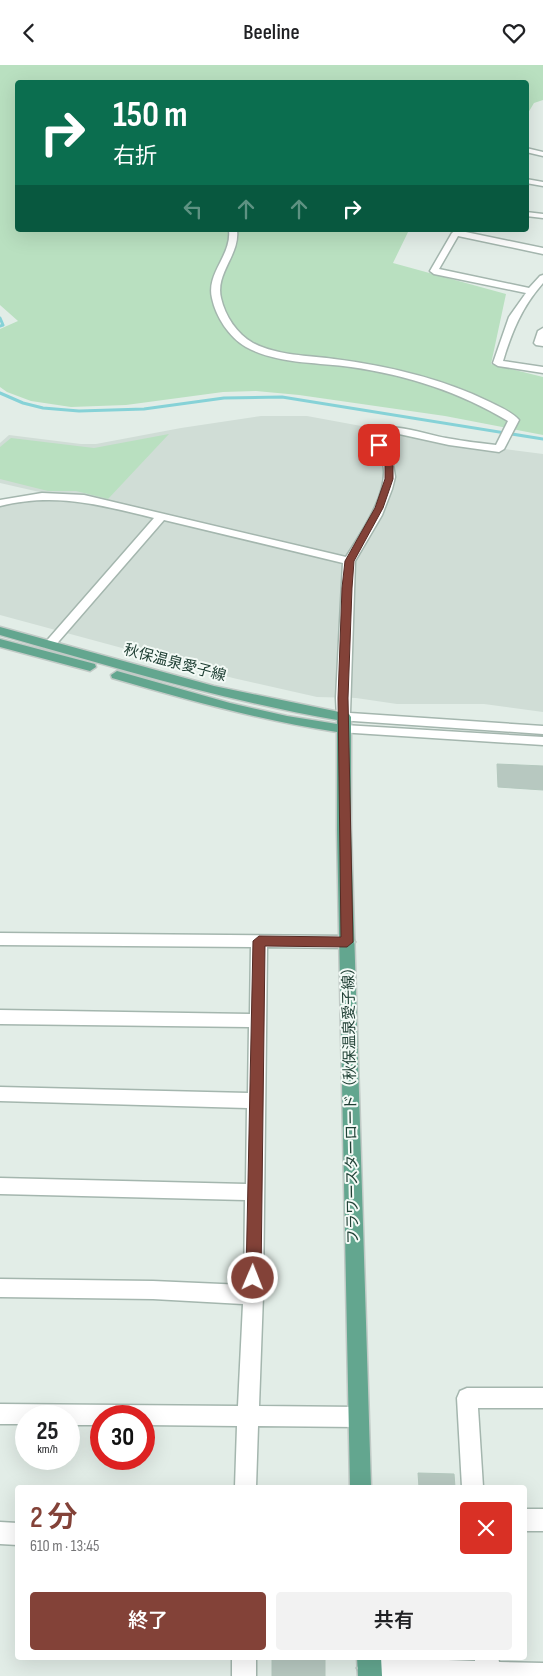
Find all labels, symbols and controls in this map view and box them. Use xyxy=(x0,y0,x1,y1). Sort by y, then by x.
icon: back xyxy=(15,19,43,47)
text: Beeline xyxy=(243,19,300,46)
icon: heart xyxy=(500,19,528,47)
text: 150 m xyxy=(113,94,187,137)
icon: right xyxy=(30,100,95,165)
text: 右折 xyxy=(113,143,157,170)
icon: left xyxy=(179,195,207,223)
icon: ahead xyxy=(232,195,260,223)
icon: ahead xyxy=(285,195,313,223)
icon: right xyxy=(338,195,366,223)
pin xyxy=(358,424,400,466)
icon: arrive xyxy=(365,431,393,459)
street label: 秋保温泉愛子線 xyxy=(122,640,228,686)
street label: フラワースターロード（秋保温泉愛子線） xyxy=(339,960,363,1244)
position arrow xyxy=(226,1251,278,1303)
speed limit sign: 30 xyxy=(90,1405,155,1470)
text: 25 xyxy=(37,1416,58,1447)
text: km/h xyxy=(37,1442,58,1457)
text: 2 分 xyxy=(30,1500,78,1536)
button: close xyxy=(460,1502,512,1554)
text: 610 m · 13:45 xyxy=(30,1537,99,1556)
button: 終了 xyxy=(30,1592,266,1650)
button: 共有 xyxy=(276,1592,512,1650)

